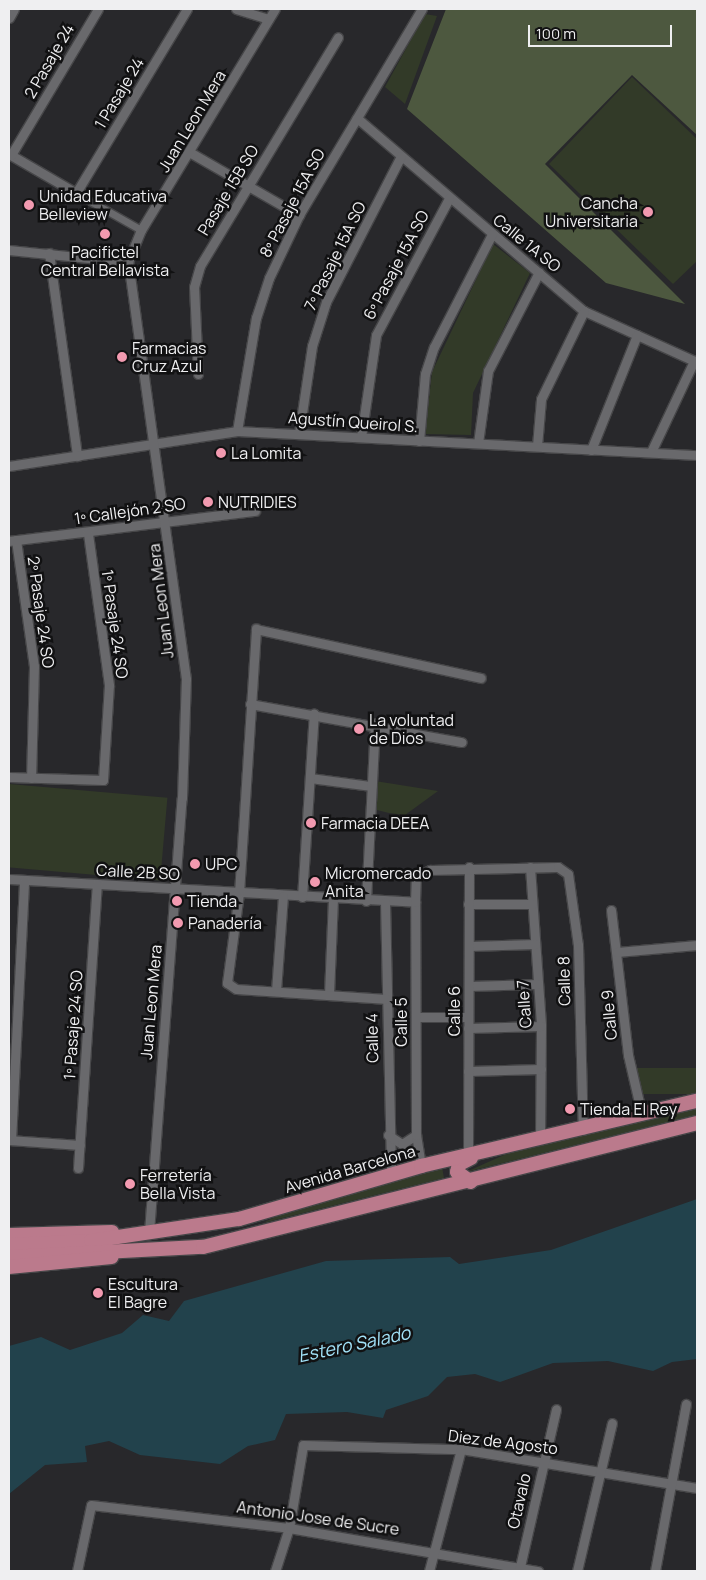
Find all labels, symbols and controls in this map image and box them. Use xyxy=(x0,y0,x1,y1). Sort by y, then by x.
scale bar xyxy=(531,15,675,47)
street label: 2 Pasaje 24 xyxy=(20,20,78,102)
text: 100 m xyxy=(536,23,576,44)
street label: 1 Pasaje 24 xyxy=(90,54,148,132)
street label: Juan Leon Mera xyxy=(154,67,230,175)
street label: Pasaje 15B SO xyxy=(194,141,262,239)
street label: 8º Pasaje 15A SO xyxy=(255,145,329,261)
place label: Unidad Educativa Belleview xyxy=(39,186,167,224)
place label: Cancha Universitaria xyxy=(545,193,638,231)
street label: 7º Pasaje 15A SO xyxy=(300,198,370,314)
marker: Unidad Educativa Belleview xyxy=(23,199,35,211)
marker: Cancha Universitaria xyxy=(642,206,654,218)
street label: 6º Pasaje 15A SO xyxy=(359,207,433,323)
street label: Calle 1A SO xyxy=(489,210,565,276)
marker: Pacifictel Central Bellavista xyxy=(99,228,111,240)
place label: Pacifictel Central Bellavista xyxy=(41,242,169,280)
place label: Farmacias Cruz Azul xyxy=(132,338,206,376)
marker: Farmacias Cruz Azul xyxy=(116,351,128,363)
street label: Agustín Queirol S. xyxy=(287,408,419,436)
place label: La Lomita xyxy=(231,443,301,463)
marker: La Lomita xyxy=(215,447,227,459)
place label: NUTRIDIES xyxy=(218,492,297,512)
street label: 1º Callejón 2 SO xyxy=(73,494,187,528)
marker: NUTRIDIES xyxy=(202,496,214,508)
street label: Juan Leon Mera xyxy=(144,543,178,659)
street label: 2º Pasaje 24 SO xyxy=(24,555,58,669)
street label: 1º Pasaje 24 SO xyxy=(98,568,132,680)
place label: La voluntad de Dios xyxy=(369,710,454,748)
marker: La voluntad de Dios xyxy=(353,723,365,735)
place label: Farmacia DEEA xyxy=(321,813,429,833)
marker: Farmacia DEEA xyxy=(305,817,317,829)
place label: UPC xyxy=(205,854,237,874)
marker: UPC xyxy=(189,858,201,870)
street label: Calle 2B SO xyxy=(96,860,180,884)
place label: Micromercado Anita xyxy=(325,863,431,901)
marker: Micromercado Anita xyxy=(309,876,321,888)
place label: Tienda xyxy=(187,891,237,911)
marker: Tienda xyxy=(171,895,183,907)
place label: Panadería xyxy=(188,913,262,933)
marker: Panadería xyxy=(172,917,184,929)
street label: Juan Leon Mera xyxy=(136,944,166,1060)
street label: Calle 8 xyxy=(554,956,574,1006)
street label: 1º Pasaje 24 SO xyxy=(60,970,86,1080)
street label: Calle 7 xyxy=(513,979,535,1029)
street label: Calle 6 xyxy=(444,986,464,1036)
street label: Calle 9 xyxy=(597,989,621,1041)
street label: Calle 5 xyxy=(391,997,411,1047)
street label: Calle 4 xyxy=(362,1013,382,1063)
place label: Tienda El Rey xyxy=(580,1099,677,1119)
marker: Tienda El Rey xyxy=(564,1103,576,1115)
street label: Avenida Barcelona xyxy=(282,1141,418,1197)
place label: Ferretería Bella Vista xyxy=(140,1165,215,1203)
marker: Ferretería Bella Vista xyxy=(124,1178,136,1190)
place label: Escultura El Bagre xyxy=(108,1274,178,1312)
marker: Escultura El Bagre xyxy=(92,1287,104,1299)
water label: Estero Salado xyxy=(296,1322,412,1366)
street label: Diez de Agosto xyxy=(447,1426,559,1458)
street label: Otavalo xyxy=(503,1471,535,1531)
street label: Antonio Jose de Sucre xyxy=(235,1497,401,1539)

